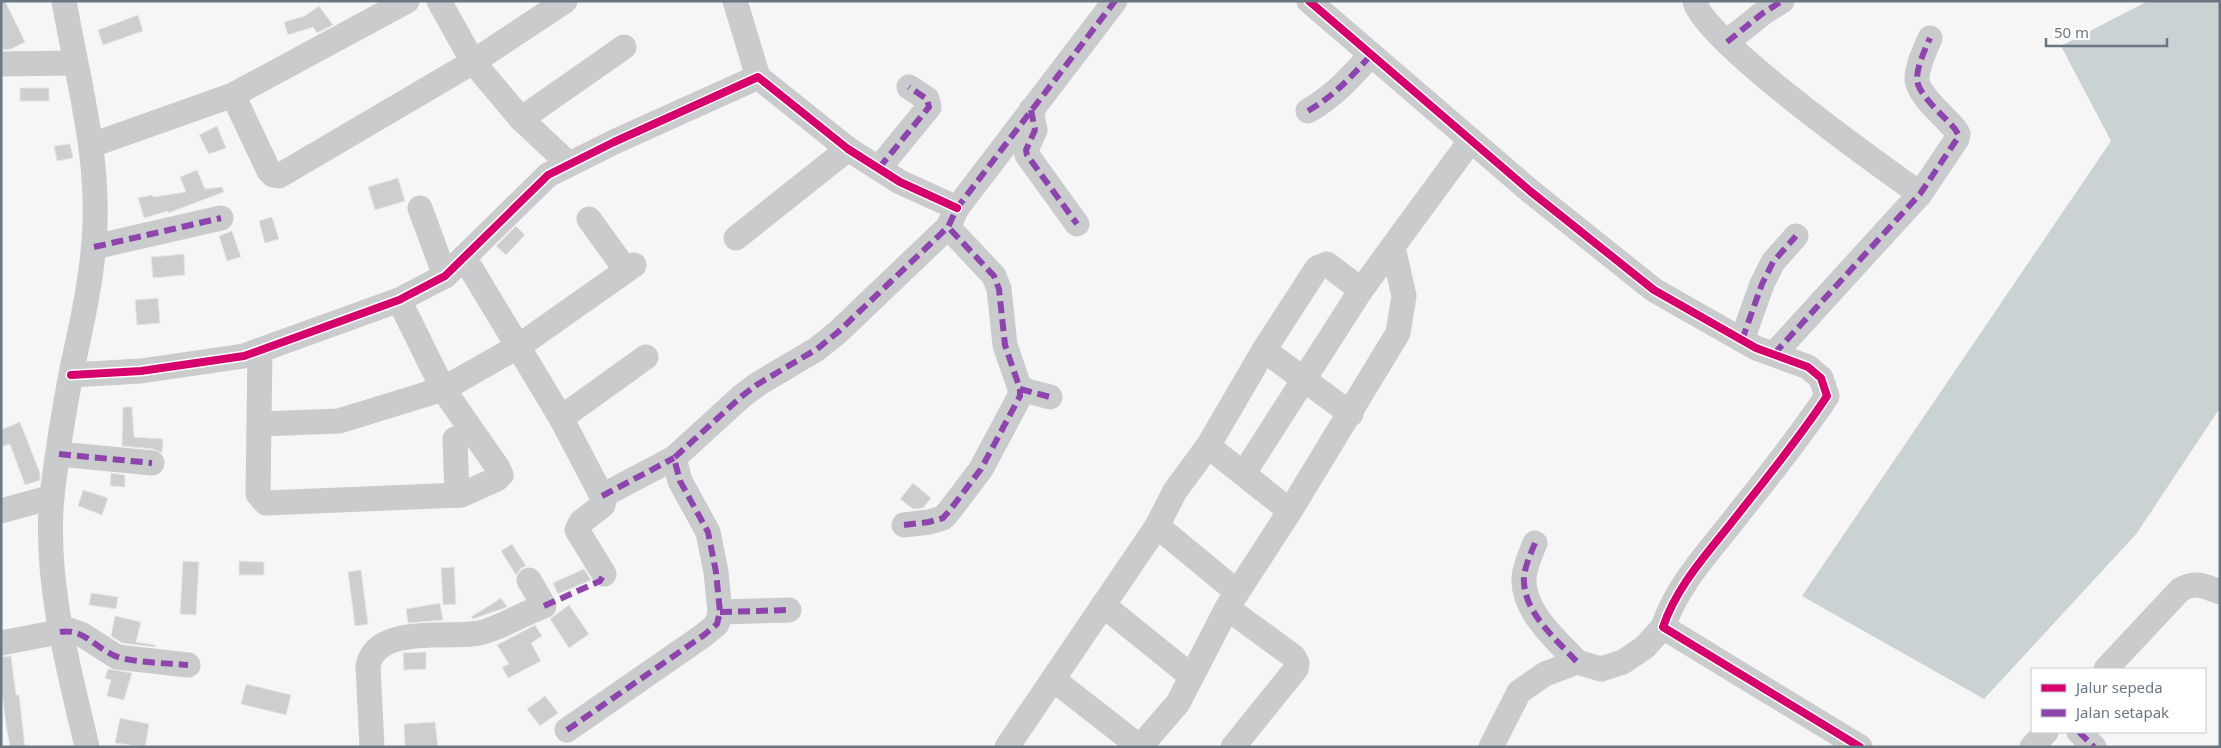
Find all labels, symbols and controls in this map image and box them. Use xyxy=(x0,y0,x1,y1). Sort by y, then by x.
scale bar xyxy=(2046,15,2167,47)
text: 50 m xyxy=(2054,22,2089,42)
legend xyxy=(2031,668,2206,733)
text: Jalur sepeda xyxy=(2074,677,2163,697)
text: Jalan setapak xyxy=(2074,702,2169,722)

